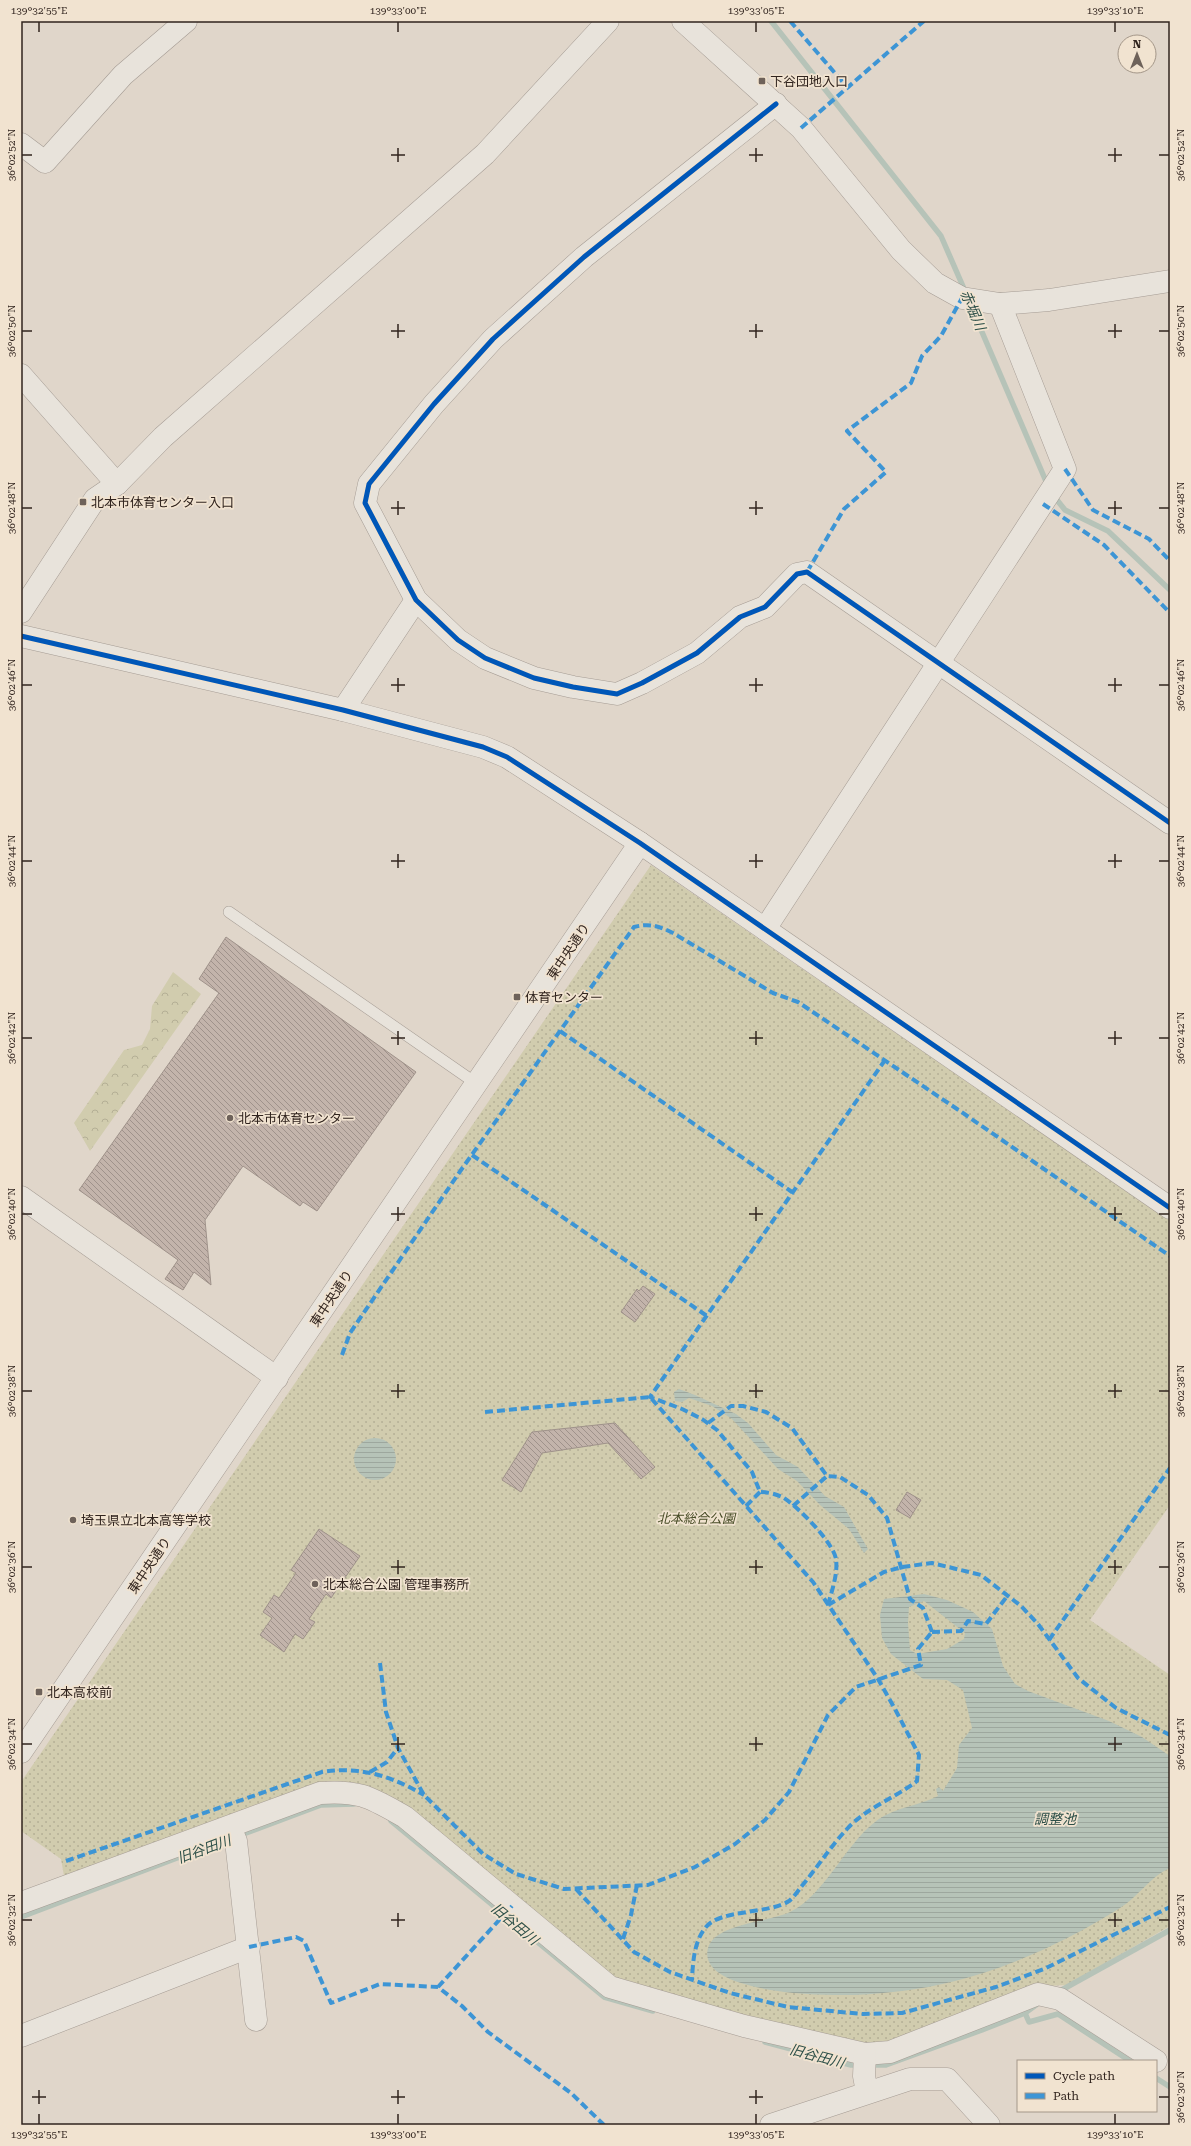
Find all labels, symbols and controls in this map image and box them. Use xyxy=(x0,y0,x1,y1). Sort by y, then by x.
text: 139°32'55"E xyxy=(11,5,67,16)
text: 139°33'00"E xyxy=(370,5,426,16)
text: 139°33'05"E xyxy=(728,5,784,16)
text: 139°33'10"E xyxy=(1087,5,1143,16)
north arrow xyxy=(1117,34,1157,74)
text: N xyxy=(1133,38,1142,51)
place label: 下谷団地入口 xyxy=(770,74,848,89)
marker: 下谷団地入口 xyxy=(757,76,767,86)
text: 36°02'52"N xyxy=(6,129,17,181)
text: 36°02'52"N xyxy=(1175,129,1186,181)
water label: 赤堀川 xyxy=(957,288,989,334)
text: 36°02'50"N xyxy=(6,305,17,357)
text: 36°02'50"N xyxy=(1175,305,1186,357)
text: 36°02'48"N xyxy=(6,482,17,534)
text: 36°02'48"N xyxy=(1175,482,1186,534)
place label: 北本市体育センター入口 xyxy=(91,495,234,510)
marker: 北本市体育センター入口 xyxy=(78,497,88,507)
text: 36°02'46"N xyxy=(6,659,17,711)
text: 36°02'46"N xyxy=(1175,659,1186,711)
text: 36°02'44"N xyxy=(6,835,17,887)
text: 36°02'44"N xyxy=(1175,835,1186,887)
street label: 東中央通り xyxy=(544,920,593,982)
place label: 体育センター xyxy=(525,990,603,1005)
marker: 体育センター xyxy=(512,992,522,1002)
text: 36°02'42"N xyxy=(6,1012,17,1064)
text: 36°02'42"N xyxy=(1175,1012,1186,1064)
place label: 北本市体育センター xyxy=(238,1111,355,1126)
marker: 北本市体育センター xyxy=(225,1113,235,1123)
text: 36°02'40"N xyxy=(6,1188,17,1240)
text: 36°02'40"N xyxy=(1175,1188,1186,1240)
street label: 東中央通り xyxy=(307,1267,356,1329)
text: 36°02'38"N xyxy=(6,1365,17,1417)
text: 36°02'38"N xyxy=(1175,1365,1186,1417)
park label: 北本総合公園 xyxy=(657,1511,737,1526)
place label: 埼玉県立北本高等学校 xyxy=(81,1513,211,1528)
marker: 埼玉県立北本高等学校 xyxy=(68,1515,78,1525)
street label: 東中央通り xyxy=(125,1534,174,1596)
text: 36°02'36"N xyxy=(6,1541,17,1593)
text: 36°02'36"N xyxy=(1175,1541,1186,1593)
place label: 北本総合公園 管理事務所 xyxy=(323,1577,469,1592)
marker: 北本総合公園 管理事務所 xyxy=(310,1579,320,1589)
place label: 北本高校前 xyxy=(47,1685,112,1700)
marker: 北本高校前 xyxy=(34,1687,44,1697)
text: 36°02'34"N xyxy=(6,1718,17,1770)
text: 36°02'34"N xyxy=(1175,1718,1186,1770)
water label: 調整池 xyxy=(1034,1811,1078,1827)
water label: 旧谷田川 xyxy=(175,1831,235,1866)
text: 36°02'32"N xyxy=(6,1894,17,1946)
text: 36°02'32"N xyxy=(1175,1894,1186,1946)
water label: 旧谷田川 xyxy=(488,1900,543,1949)
water label: 旧谷田川 xyxy=(788,2041,848,2071)
legend xyxy=(1017,2060,1157,2112)
text: Cycle path xyxy=(1053,2069,1115,2083)
text: 36°02'30"N xyxy=(1175,2071,1186,2123)
text: Path xyxy=(1053,2089,1079,2103)
text: 139°32'55"E xyxy=(11,2129,67,2140)
text: 139°33'00"E xyxy=(370,2129,426,2140)
text: 139°33'05"E xyxy=(728,2129,784,2140)
text: 139°33'10"E xyxy=(1087,2129,1143,2140)

